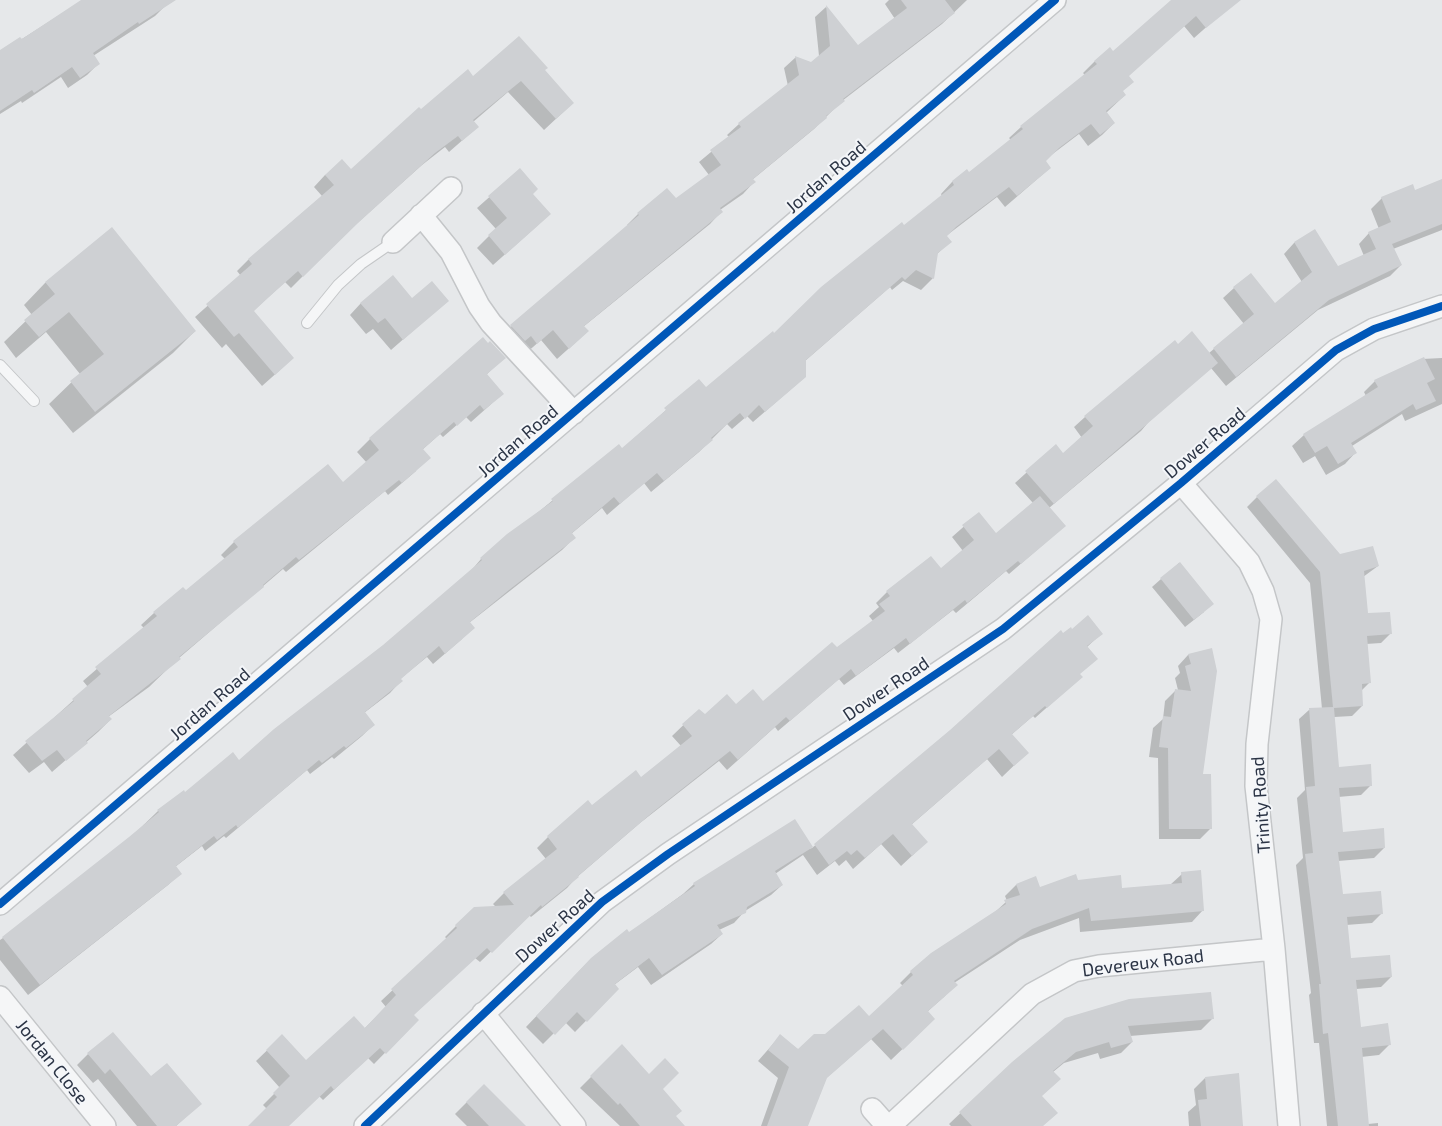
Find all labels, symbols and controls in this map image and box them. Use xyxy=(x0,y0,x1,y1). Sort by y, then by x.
street label: Jordan Road xyxy=(781,136,871,218)
street label: Jordan Road xyxy=(473,400,563,482)
street label: Dower Road xyxy=(1160,403,1250,483)
street label: Dower Road xyxy=(839,652,933,726)
street label: Jordan Road xyxy=(165,663,255,745)
street label: Trinity Road xyxy=(1247,756,1275,854)
street label: Dower Road xyxy=(511,885,599,967)
street label: Devereux Road xyxy=(1081,945,1205,981)
street label: Jordan Close xyxy=(11,1015,93,1109)

